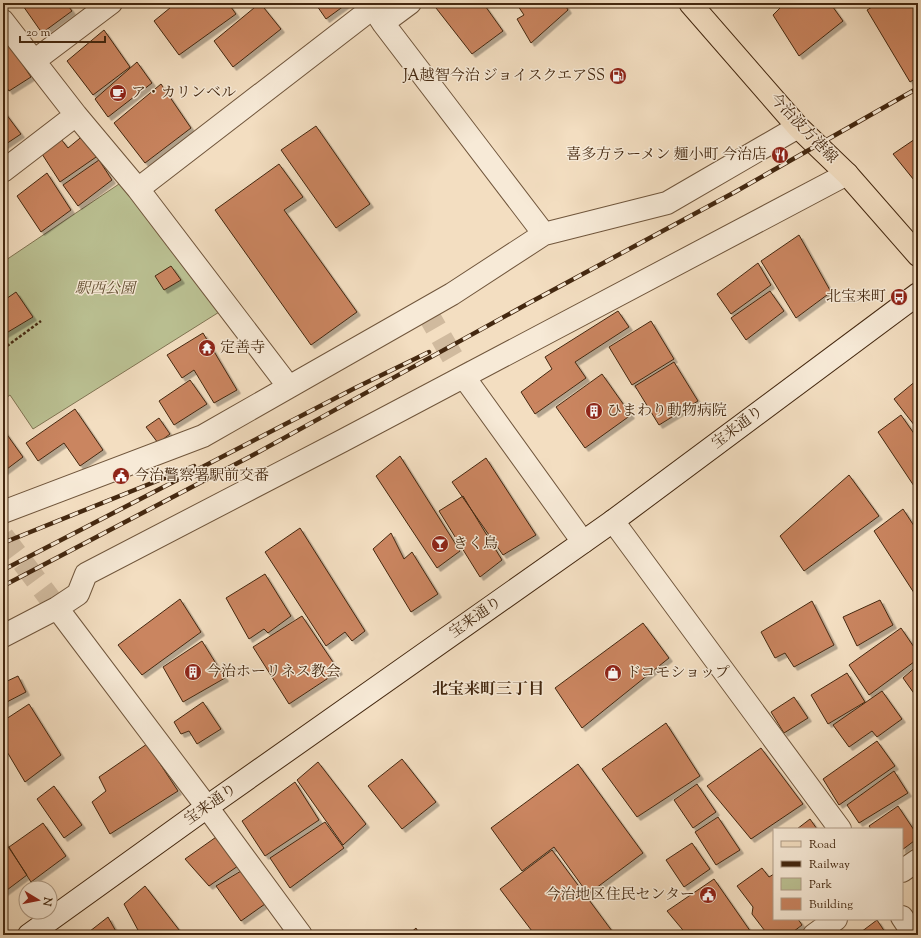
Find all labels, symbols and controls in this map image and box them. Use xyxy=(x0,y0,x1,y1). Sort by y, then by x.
scale bar xyxy=(20,18,105,44)
text: 20 m xyxy=(26,24,51,42)
place label: JA越智今治 ジョイスクエアSS xyxy=(402,66,605,87)
fuel station icon: JA越智今治 ジョイスクエアSS xyxy=(608,66,628,86)
cafe icon: ア・カリンベル xyxy=(108,83,128,103)
place label: ア・カリンベル xyxy=(131,83,236,104)
street label: 今治波方港線 xyxy=(764,89,842,169)
place label: 喜多方ラーメン 麺小町 今治店 xyxy=(566,145,767,166)
restaurant icon: 喜多方ラーメン 麺小町 今治店 xyxy=(770,145,790,165)
park label: 駅西公園 xyxy=(75,279,138,300)
place label: 北宝来町 xyxy=(826,287,886,308)
bus stop icon: 北宝来町 xyxy=(889,287,909,307)
temple icon: 定善寺 xyxy=(197,338,217,358)
place label: 定善寺 xyxy=(220,338,265,359)
building icon: ひまわり動物病院 xyxy=(584,401,604,421)
place label: ひまわり動物病院 xyxy=(607,401,727,422)
street label: 宝来通り xyxy=(708,402,768,454)
public building icon: 今治警察署駅前交番 xyxy=(111,466,131,486)
place label: 今治警察署駅前交番 xyxy=(134,466,269,487)
bar icon: きく鳥 xyxy=(430,534,450,554)
place label: きく鳥 xyxy=(453,534,498,555)
street label: 宝来通り xyxy=(445,592,507,644)
building icon: 今治ホーリネス教会 xyxy=(183,662,203,682)
place label: 今治ホーリネス教会 xyxy=(206,662,341,683)
shop icon: ドコモショップ xyxy=(603,663,623,683)
place label: ドコモショップ xyxy=(626,663,730,684)
district label: 北宝来町三丁目 xyxy=(432,679,544,702)
street label: 宝来通り xyxy=(180,779,242,831)
legend xyxy=(773,828,903,920)
text: Road xyxy=(809,836,836,854)
text: Railway xyxy=(809,856,850,874)
text: Park xyxy=(809,876,832,894)
north arrow xyxy=(18,880,58,920)
place label: 今治地区住民センター xyxy=(546,885,695,906)
public building icon: 今治地区住民センター xyxy=(698,885,718,905)
text: N xyxy=(38,895,56,907)
text: Building xyxy=(809,896,853,914)

